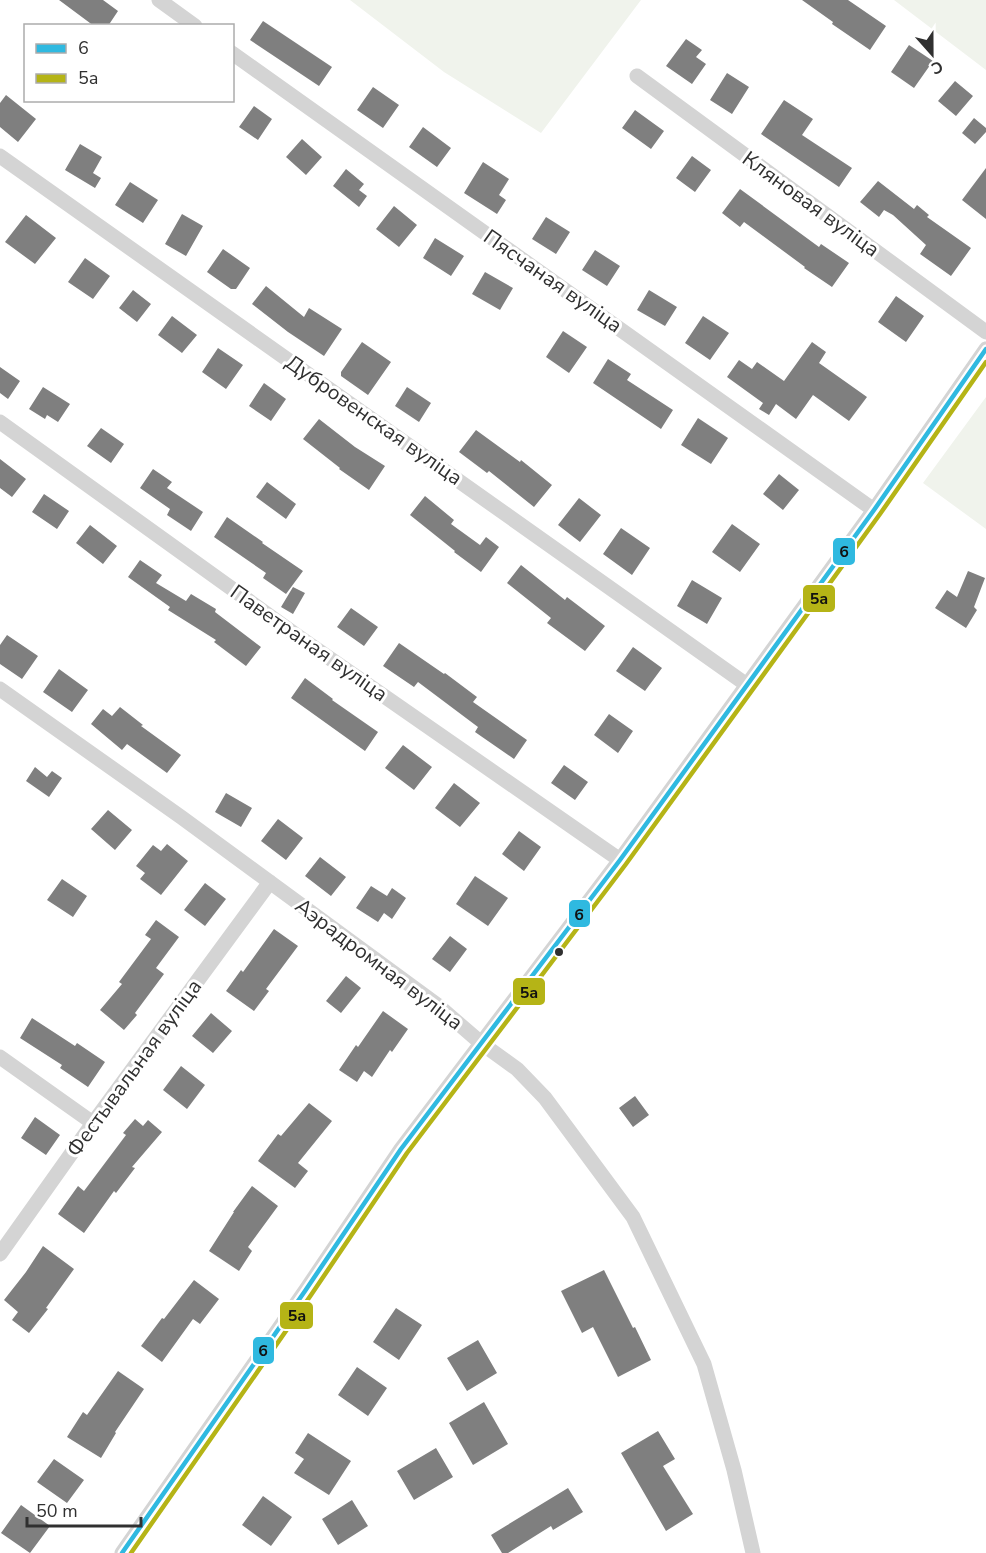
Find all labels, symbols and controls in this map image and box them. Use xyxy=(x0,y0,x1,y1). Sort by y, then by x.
legend xyxy=(24,24,234,102)
north arrow xyxy=(902,24,962,84)
text: 6 xyxy=(78,36,89,60)
text: С xyxy=(928,55,946,79)
text: 5а xyxy=(78,66,99,90)
street label: Кляновая вуліца xyxy=(737,145,885,263)
street label: Пясчаная вуліца xyxy=(478,223,628,339)
street label: Дубровенская вуліца xyxy=(280,348,468,492)
line badge: 6 xyxy=(832,537,856,566)
text: 6 xyxy=(839,541,849,563)
street label: Паветраная вуліца xyxy=(225,578,393,708)
line badge: 5а xyxy=(802,584,836,613)
text: 5а xyxy=(810,588,828,610)
street label: Аэрадромная вуліца xyxy=(289,892,469,1036)
line badge: 6 xyxy=(568,899,591,928)
text: 6 xyxy=(574,904,584,926)
unlabelled marker xyxy=(553,946,565,958)
street label: Фестывальная вуліца xyxy=(60,974,208,1162)
line badge: 5а xyxy=(512,977,546,1006)
text: 5а xyxy=(520,982,538,1004)
line badge: 5а xyxy=(279,1301,314,1330)
text: 5а xyxy=(288,1305,306,1327)
line badge: 6 xyxy=(252,1336,275,1365)
text: 6 xyxy=(258,1340,268,1362)
scale bar xyxy=(27,1490,141,1528)
text: 50 m xyxy=(36,1499,78,1523)

